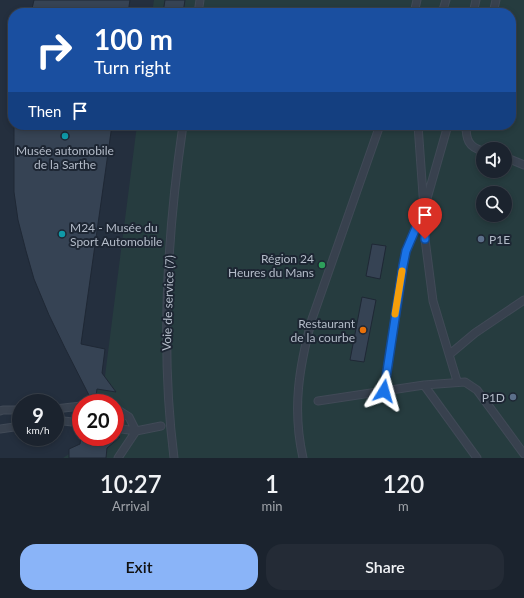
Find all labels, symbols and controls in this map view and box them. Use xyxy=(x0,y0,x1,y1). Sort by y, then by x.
text: 100 m xyxy=(94,22,173,56)
icon: right xyxy=(28,24,80,76)
text: Turn right xyxy=(94,56,171,78)
icon: arrive xyxy=(69,100,91,122)
text: Then xyxy=(28,102,61,120)
marker: Musée automobile de la Sarthe xyxy=(60,131,70,141)
map controls xyxy=(476,142,512,222)
button: sound xyxy=(476,142,512,178)
place label: Musée automobile de la Sarthe xyxy=(16,143,114,172)
button: search xyxy=(476,186,512,222)
pin xyxy=(408,198,442,239)
icon: arrive xyxy=(414,204,436,226)
place label: M24 - Musée du Sport Automobile xyxy=(70,220,162,249)
marker: M24 - Musée du Sport Automobile xyxy=(57,229,67,239)
place label: P1E xyxy=(489,232,510,247)
marker: P1E xyxy=(476,234,486,244)
place label: Région 24 Heures du Mans xyxy=(228,251,314,280)
street label: Voie de service (7) xyxy=(159,255,177,351)
marker: Région 24 Heures du Mans xyxy=(317,260,327,270)
place label: Restaurant de la courbe xyxy=(290,316,356,345)
marker: Restaurant de la courbe xyxy=(358,325,368,335)
position arrow xyxy=(363,370,405,412)
place label: P1D xyxy=(482,390,505,405)
marker: P1D xyxy=(508,392,518,402)
speed limit sign: 20 xyxy=(72,394,124,446)
text: 9 xyxy=(32,403,44,427)
text: km/h xyxy=(26,424,50,436)
text: 10:27 xyxy=(100,469,162,498)
text: 1 xyxy=(265,469,279,498)
text: 120 xyxy=(382,469,424,498)
text: Arrival xyxy=(112,498,149,514)
text: min xyxy=(261,498,283,514)
text: m xyxy=(398,498,409,514)
button: Exit xyxy=(20,544,258,590)
button: Share xyxy=(266,544,504,590)

